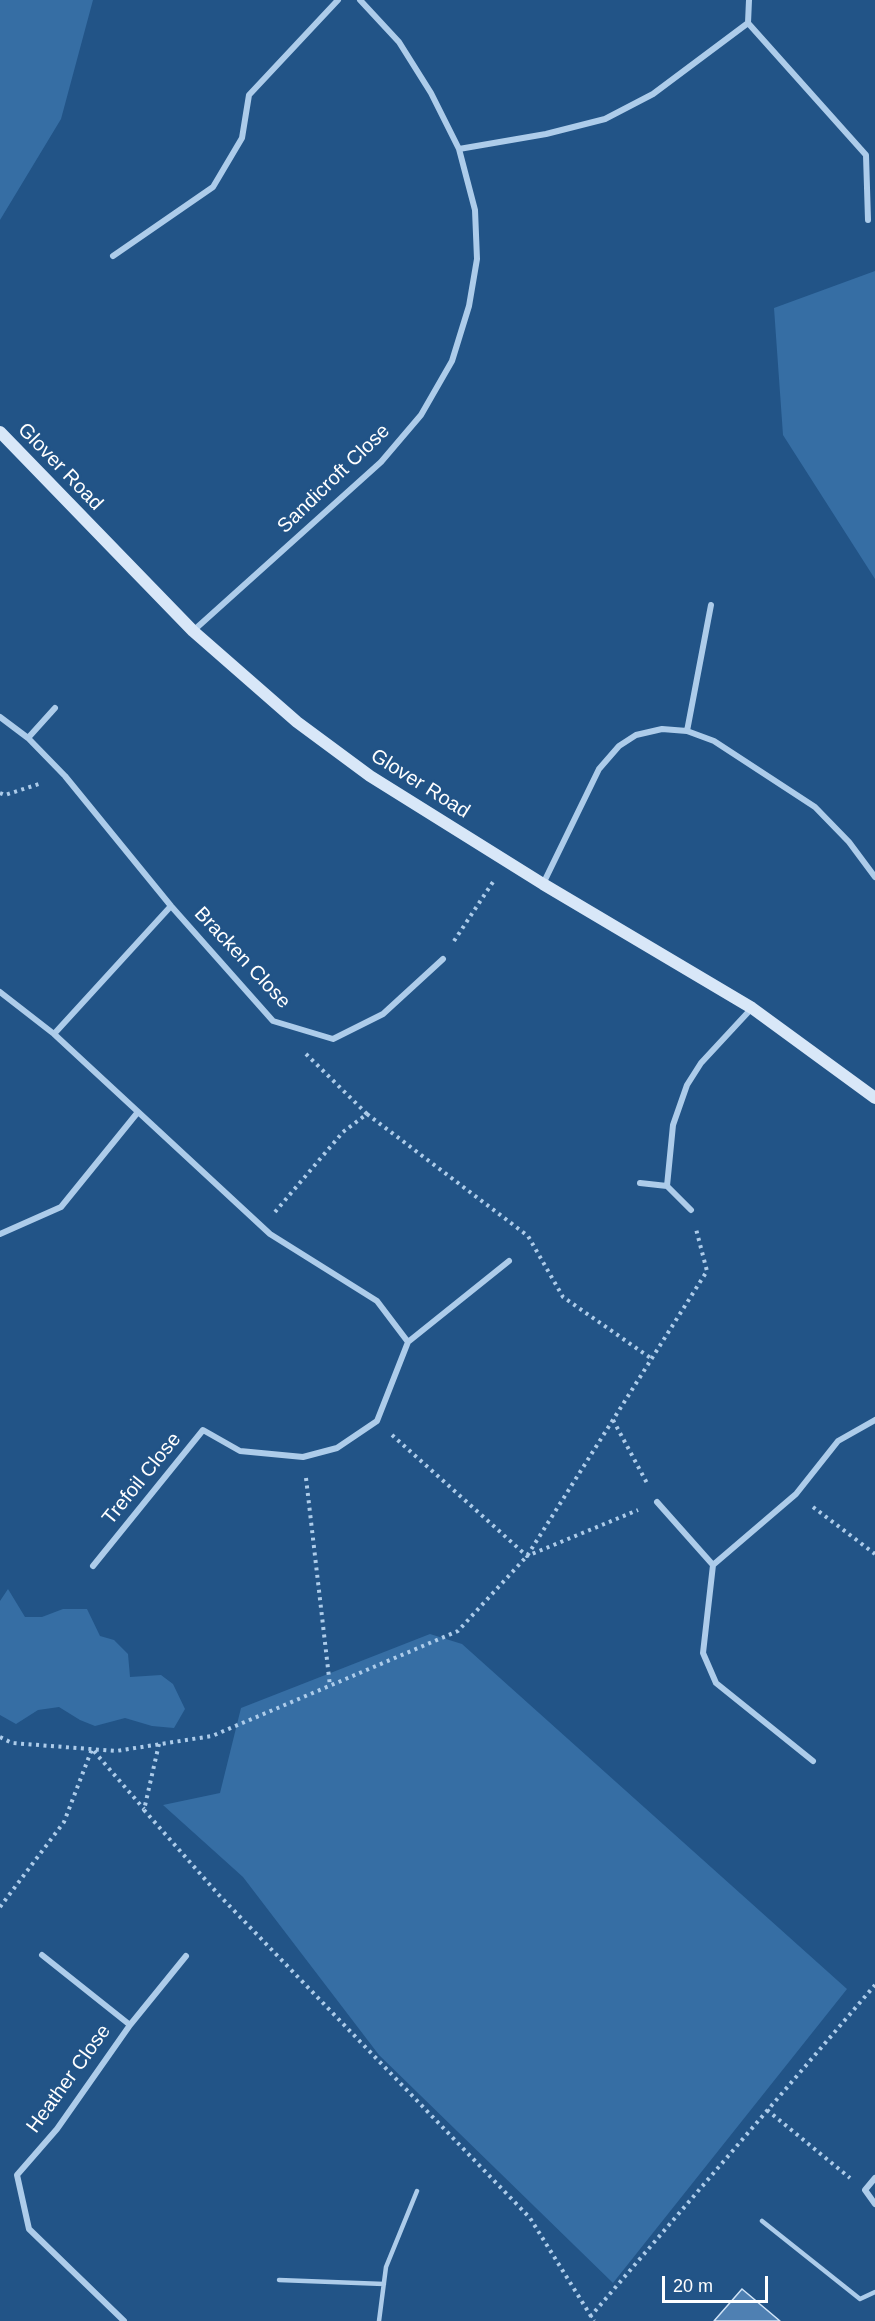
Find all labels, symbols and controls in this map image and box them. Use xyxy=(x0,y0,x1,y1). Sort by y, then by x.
street label: Glover Road xyxy=(12,418,108,516)
street label: Sandicroft Close xyxy=(273,419,395,539)
street label: Glover Road xyxy=(366,744,474,824)
street label: Bracken Close xyxy=(189,902,295,1014)
street label: Trefoil Close xyxy=(98,1428,186,1530)
street label: Heather Close xyxy=(22,2020,116,2138)
scale bar xyxy=(665,2264,772,2302)
text: 20 m xyxy=(673,2276,713,2296)

